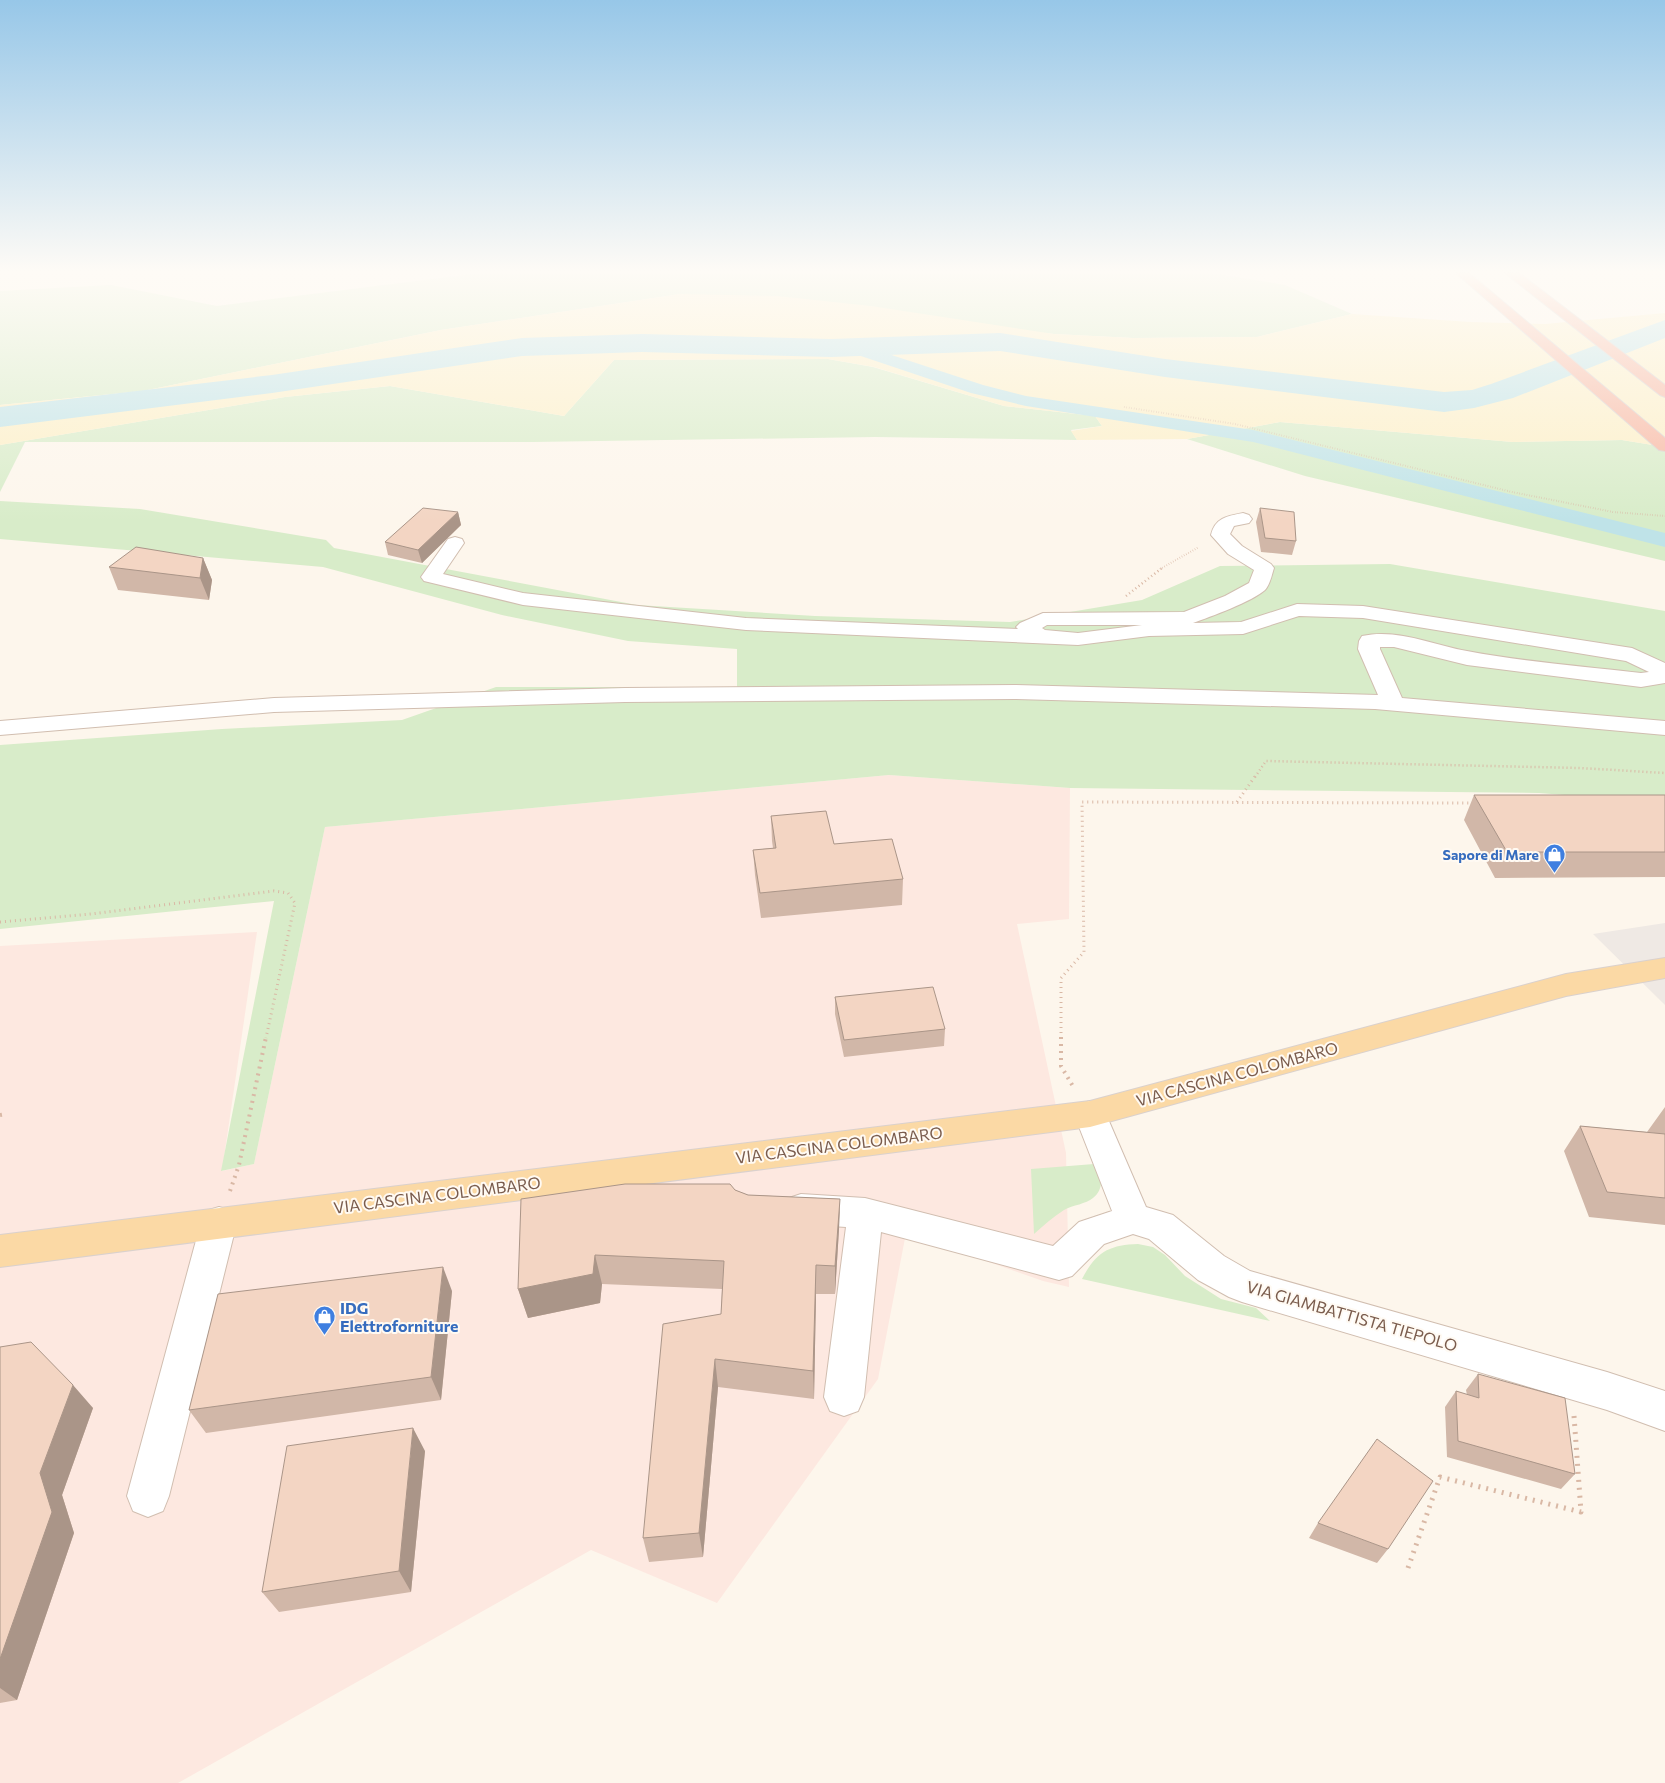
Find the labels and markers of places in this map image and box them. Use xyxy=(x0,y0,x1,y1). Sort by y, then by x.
shop icon: Sapore di Mare xyxy=(1543,843,1567,874)
place label: Sapore di Mare xyxy=(1442,846,1539,863)
place label: IDG Elettroforniture xyxy=(340,1298,459,1335)
shop icon: IDG Elettroforniture xyxy=(312,1305,336,1336)

